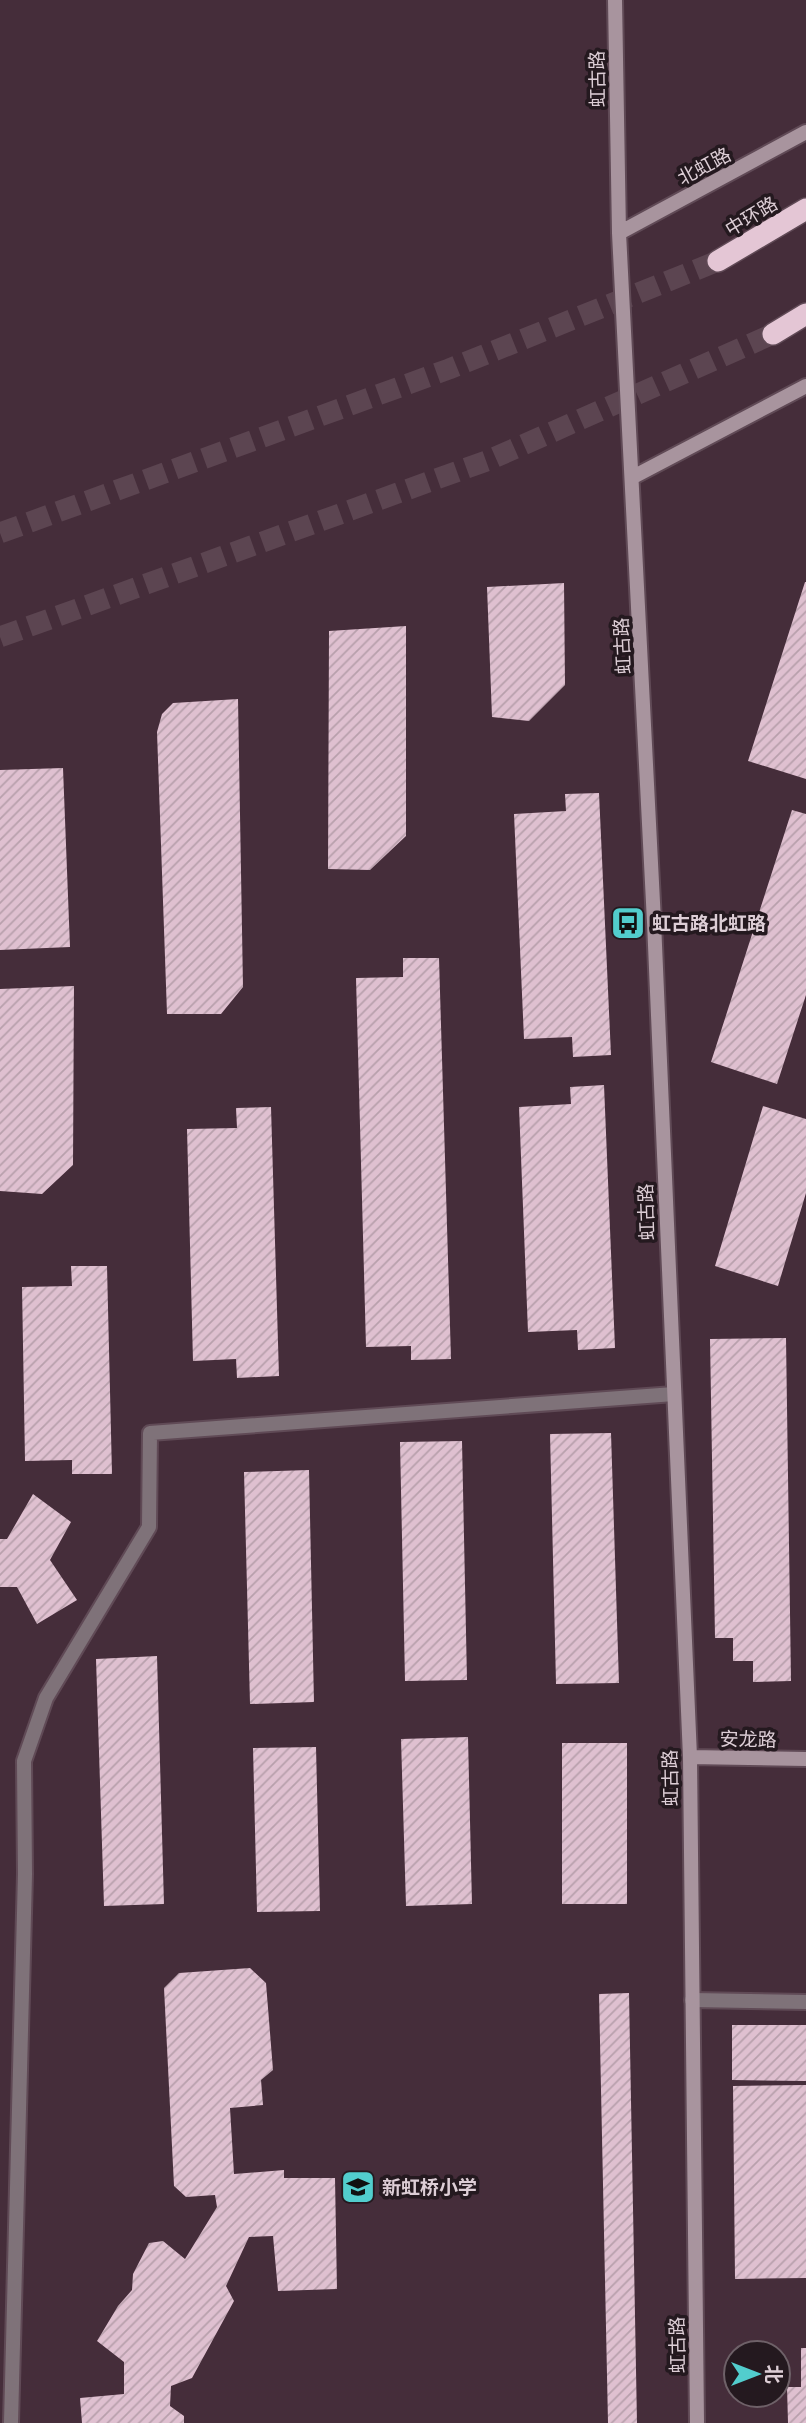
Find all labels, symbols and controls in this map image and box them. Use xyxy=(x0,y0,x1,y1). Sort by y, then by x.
street label: 虹古路 xyxy=(584,50,610,108)
street label: 北虹路 xyxy=(673,141,735,191)
street label: 中环路 xyxy=(720,190,782,242)
street label: 虹古路 xyxy=(608,617,636,675)
bus stop icon: 虹古路北虹路 xyxy=(609,904,647,942)
place label: 虹古路北虹路 xyxy=(652,910,766,936)
street label: 虹古路 xyxy=(632,1183,660,1241)
street label: 安龙路 xyxy=(719,1726,777,1752)
street label: 虹古路 xyxy=(657,1749,683,1807)
school or university icon: 新虹桥小学 xyxy=(339,2168,377,2206)
place label: 新虹桥小学 xyxy=(382,2174,477,2200)
street label: 虹古路 xyxy=(664,2316,690,2374)
north arrow xyxy=(722,2339,792,2409)
text: 北 xyxy=(761,2364,787,2384)

